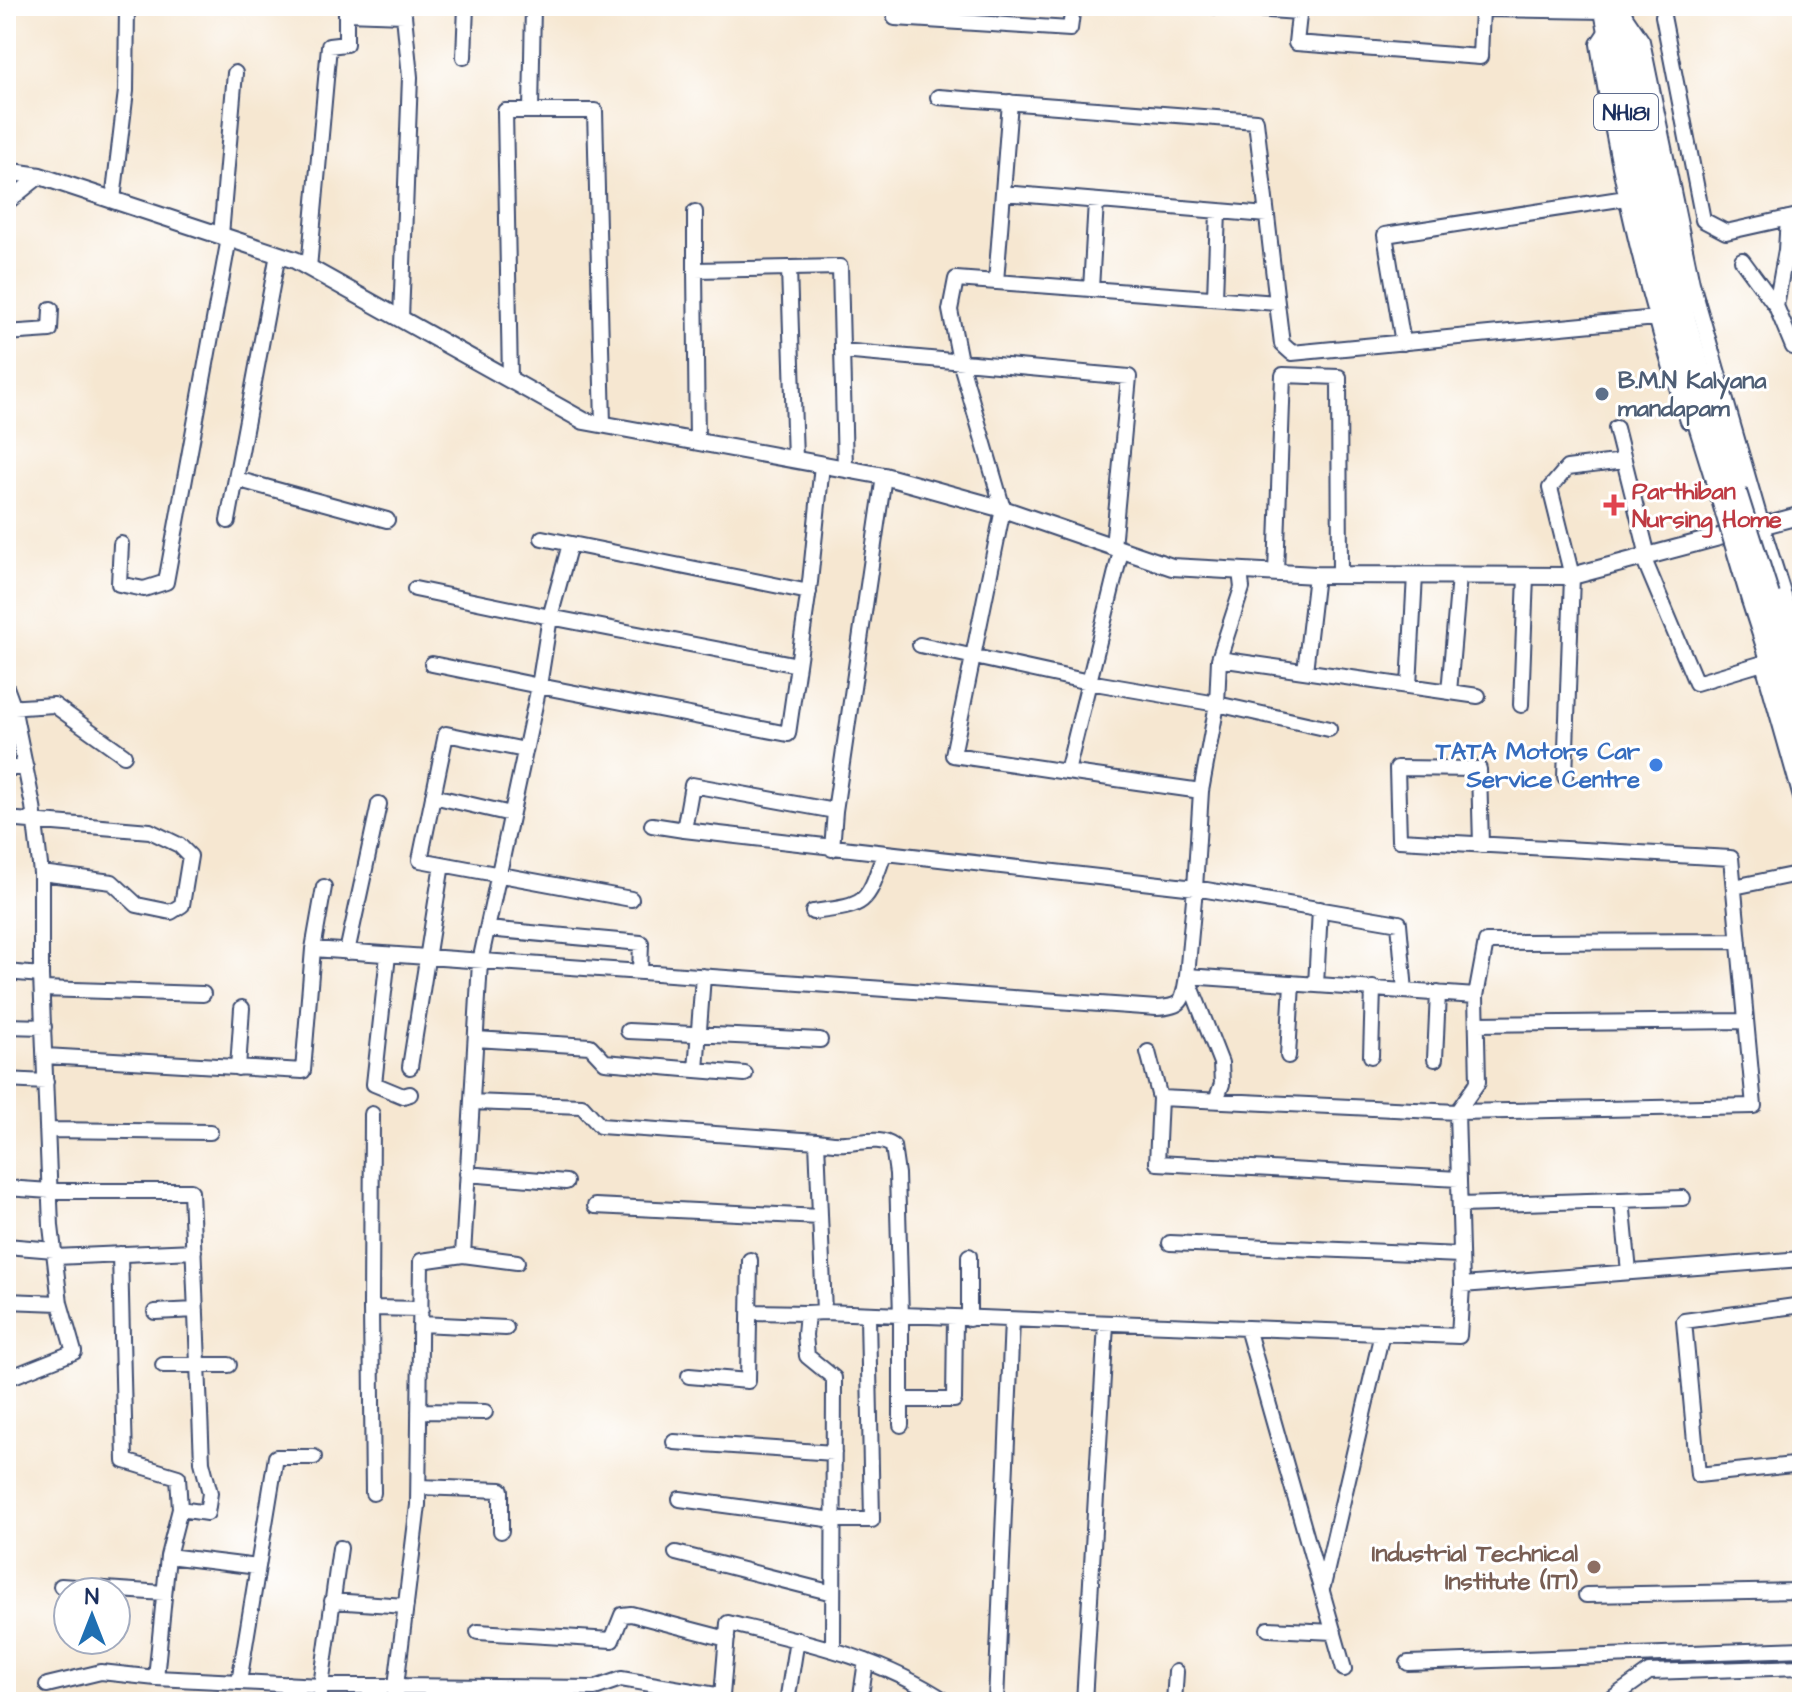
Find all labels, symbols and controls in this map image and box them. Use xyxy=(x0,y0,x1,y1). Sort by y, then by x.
road number: NH181 xyxy=(1594,94,1658,130)
place label: B.M.N Kalyana mandapam xyxy=(1618,364,1767,426)
marker: B.M.N Kalyana mandapam xyxy=(1593,385,1611,403)
place label: Parthiban Nursing Home xyxy=(1632,475,1782,538)
marker: Parthiban Nursing Home xyxy=(1603,494,1625,516)
place label: TATA Motors Car Service Centre xyxy=(1435,735,1641,797)
marker: TATA Motors Car Service Centre xyxy=(1647,756,1665,774)
place label: Industrial Technical Institute (ITI) xyxy=(1372,1537,1579,1599)
marker: Industrial Technical Institute (ITI) xyxy=(1585,1558,1603,1576)
north arrow xyxy=(52,1576,132,1656)
text: N xyxy=(85,1582,99,1613)

